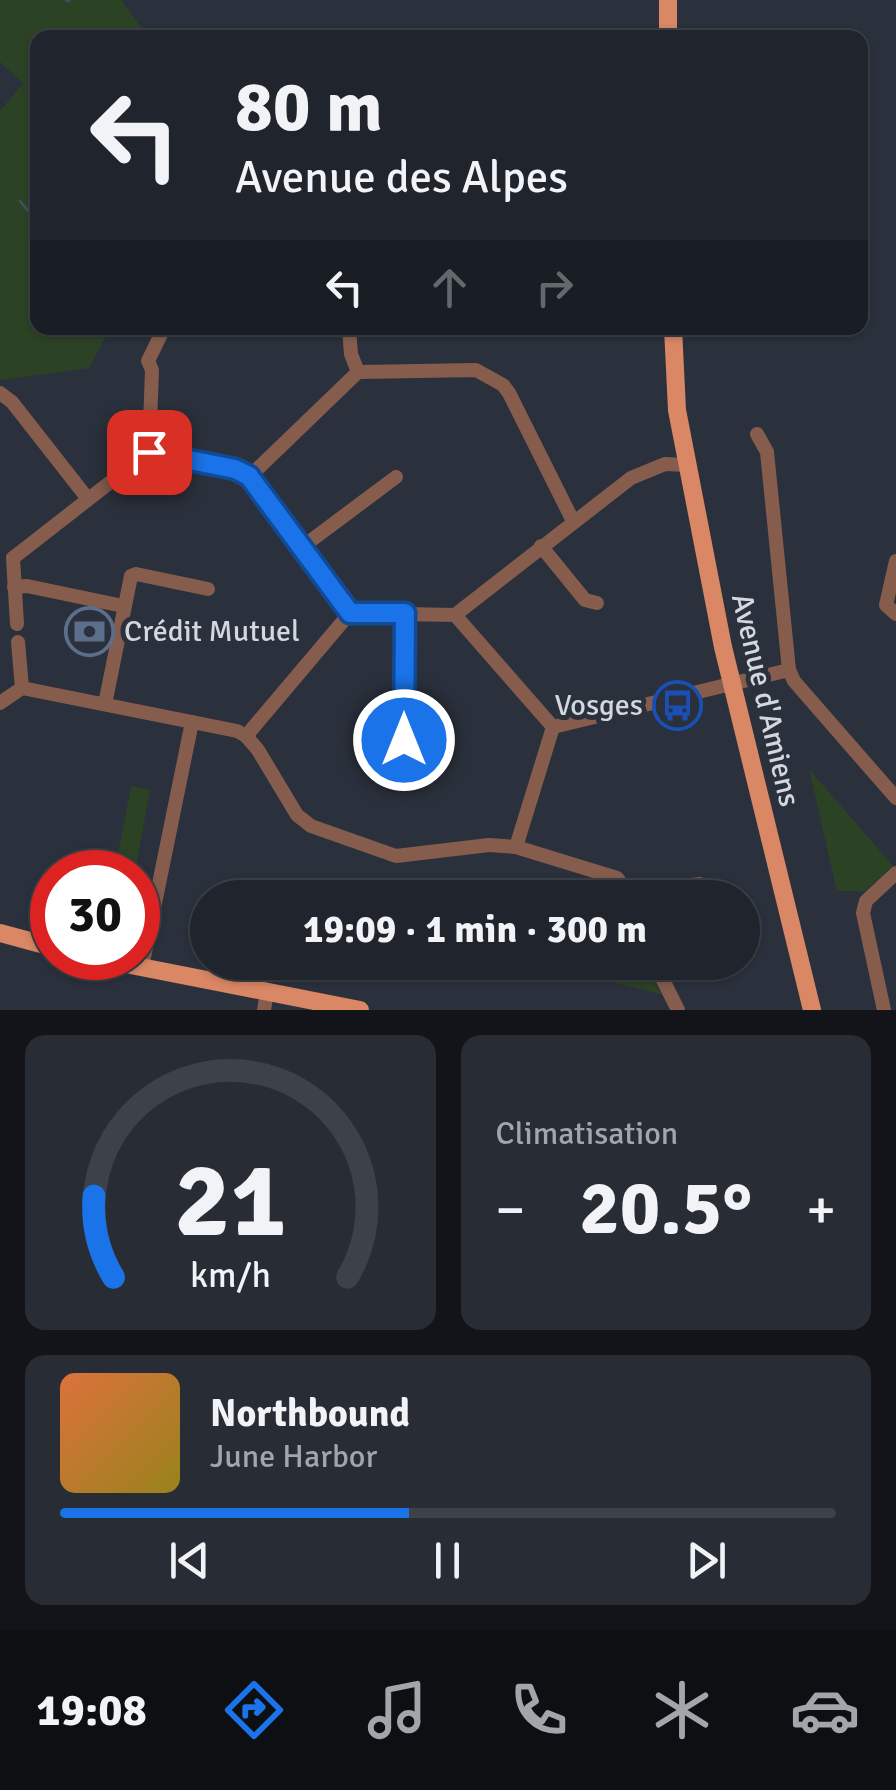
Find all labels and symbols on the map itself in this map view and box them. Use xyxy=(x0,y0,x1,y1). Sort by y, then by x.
pin xyxy=(107,410,192,495)
street label: Avenue d'Amiens xyxy=(723,590,808,810)
bank icon: Crédit Mutuel xyxy=(63,605,115,657)
place label: Crédit Mutuel xyxy=(124,613,300,650)
bus stop icon: Vosges xyxy=(652,679,704,731)
place label: Vosges xyxy=(555,687,643,724)
position arrow xyxy=(352,688,456,792)
speed limit sign: 30 xyxy=(30,850,160,980)

